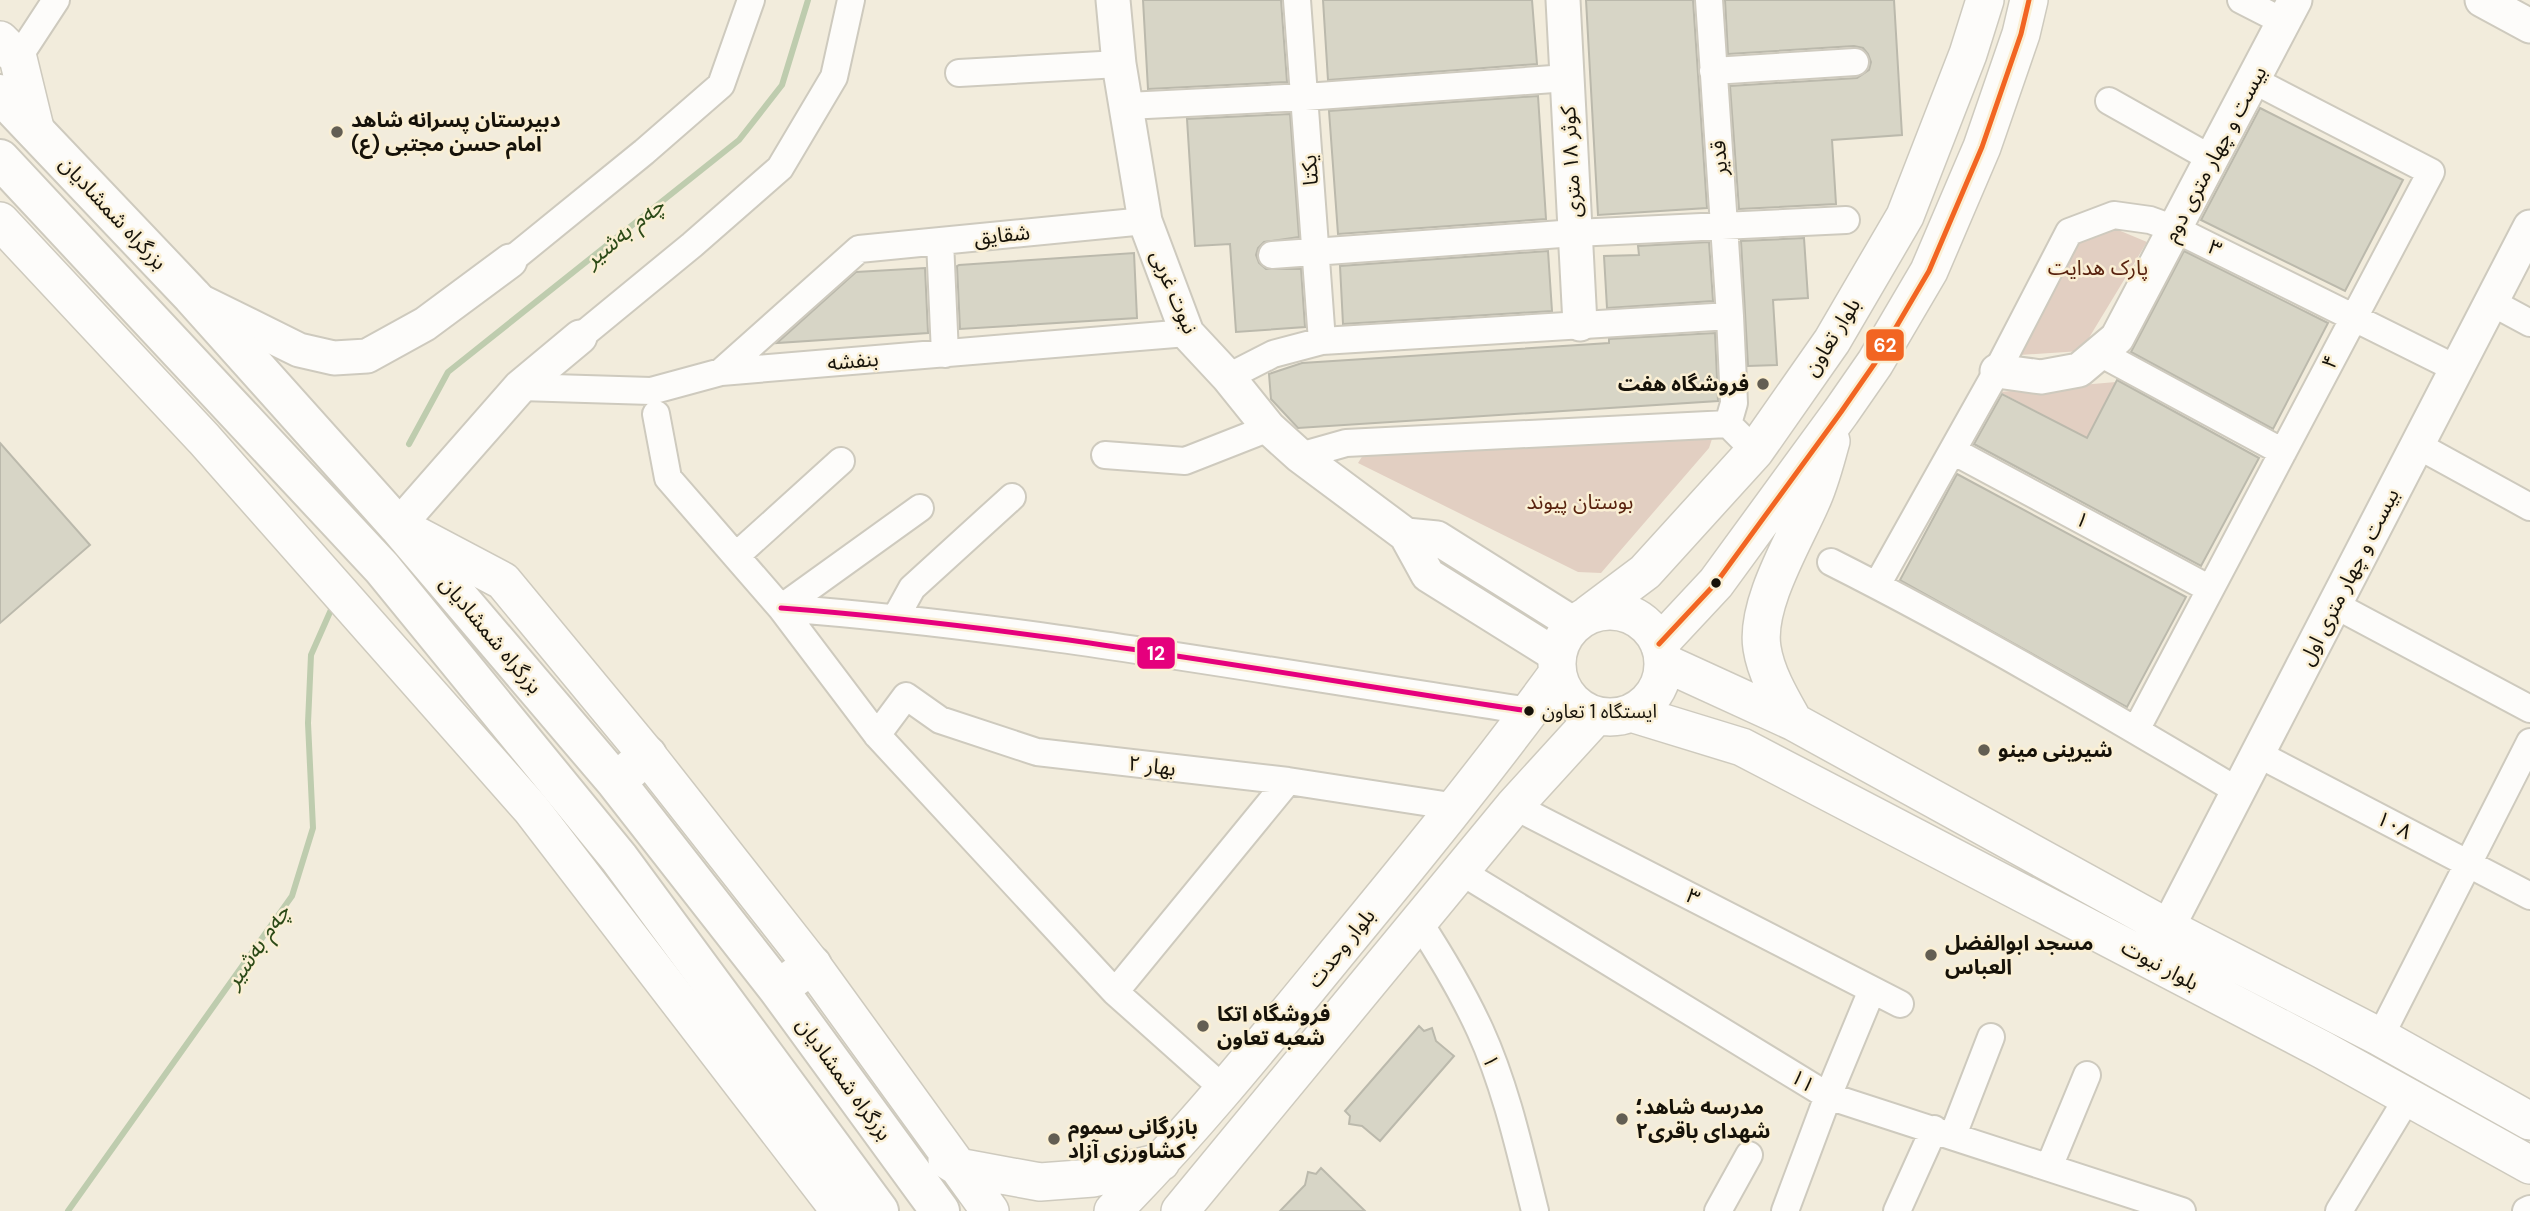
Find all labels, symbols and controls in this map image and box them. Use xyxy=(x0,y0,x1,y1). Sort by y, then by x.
street label: بیست و چهار متری دوم xyxy=(2157,61,2275,248)
street label: کوثر ۱۸ متری xyxy=(1554,105,1588,218)
place label: دبیرستان پسرانه شاهد امام حسن مجتبی (ع) xyxy=(351,106,561,160)
marker: دبیرستان پسرانه شاهد امام حسن مجتبی (ع) xyxy=(329,124,345,140)
street label: قدیر xyxy=(1704,139,1734,178)
street label: بزرگراه شمشادیان xyxy=(53,150,173,276)
street label: یکتا xyxy=(1295,154,1325,186)
water label: چەم بەشیر xyxy=(576,190,673,277)
street label: شقایق xyxy=(973,218,1031,252)
street label: ۳ xyxy=(2203,233,2227,263)
street label: نبوت غربی xyxy=(1144,246,1204,338)
park label: پارک‌ هدایت xyxy=(2048,254,2148,282)
street label: بلوار تعاون xyxy=(1797,293,1867,381)
line badge: 62 xyxy=(1865,328,1905,362)
text: 62 xyxy=(1874,333,1896,358)
street label: بنفشه xyxy=(826,345,880,377)
street label: ۴ xyxy=(2315,350,2345,374)
place label: فروشگاه هفت xyxy=(1618,370,1749,398)
marker: فروشگاه هفت xyxy=(1755,376,1771,392)
street label: بیست و چهار متری اول xyxy=(2292,484,2406,670)
park label: بوستان پیوند xyxy=(1527,488,1633,516)
street label: ۱ xyxy=(2070,505,2094,535)
street label: بزرگراه شمشادیان xyxy=(433,570,549,700)
unlabelled marker xyxy=(1709,576,1723,590)
line badge: 12 xyxy=(1136,636,1176,670)
text: 12 xyxy=(1147,641,1165,666)
place label: ایستگاه 1 تعاون xyxy=(1542,699,1657,724)
marker: ایستگاه 1 تعاون xyxy=(1522,704,1536,718)
place label: شیرینی مینو xyxy=(1998,736,2113,764)
marker: شیرینی مینو xyxy=(1976,742,1992,758)
street label: بهار ۲ xyxy=(1127,749,1177,783)
street label: ۱۰۸ xyxy=(2372,804,2416,846)
street label: ۳ xyxy=(1681,882,1705,912)
water label: چەم بەشیر xyxy=(216,898,299,997)
street label: بلوار وحدت xyxy=(1301,903,1381,993)
place label: مسجد ابوالفضل العباس xyxy=(1945,929,2093,981)
street label: بلوار نبوت xyxy=(2116,933,2204,997)
marker: مسجد ابوالفضل العباس xyxy=(1923,947,1939,963)
place label: فروشگاه اتکا شعبه تعاون xyxy=(1217,1000,1330,1052)
street label: بزرگراه شمشادیان xyxy=(790,1012,898,1146)
marker: فروشگاه اتکا شعبه تعاون xyxy=(1195,1018,1211,1034)
street label: ۱ xyxy=(1476,1051,1506,1071)
street label: ۱۱ xyxy=(1785,1063,1821,1099)
place label: مدرسه شاهد؛ شهدای باقری۲ xyxy=(1636,1093,1771,1145)
marker: مدرسه شاهد؛ شهدای باقری۲ xyxy=(1614,1111,1630,1127)
place label: بازرگانی سموم کشاورزی آزاد xyxy=(1068,1113,1198,1165)
marker: بازرگانی سموم کشاورزی آزاد xyxy=(1046,1131,1062,1147)

